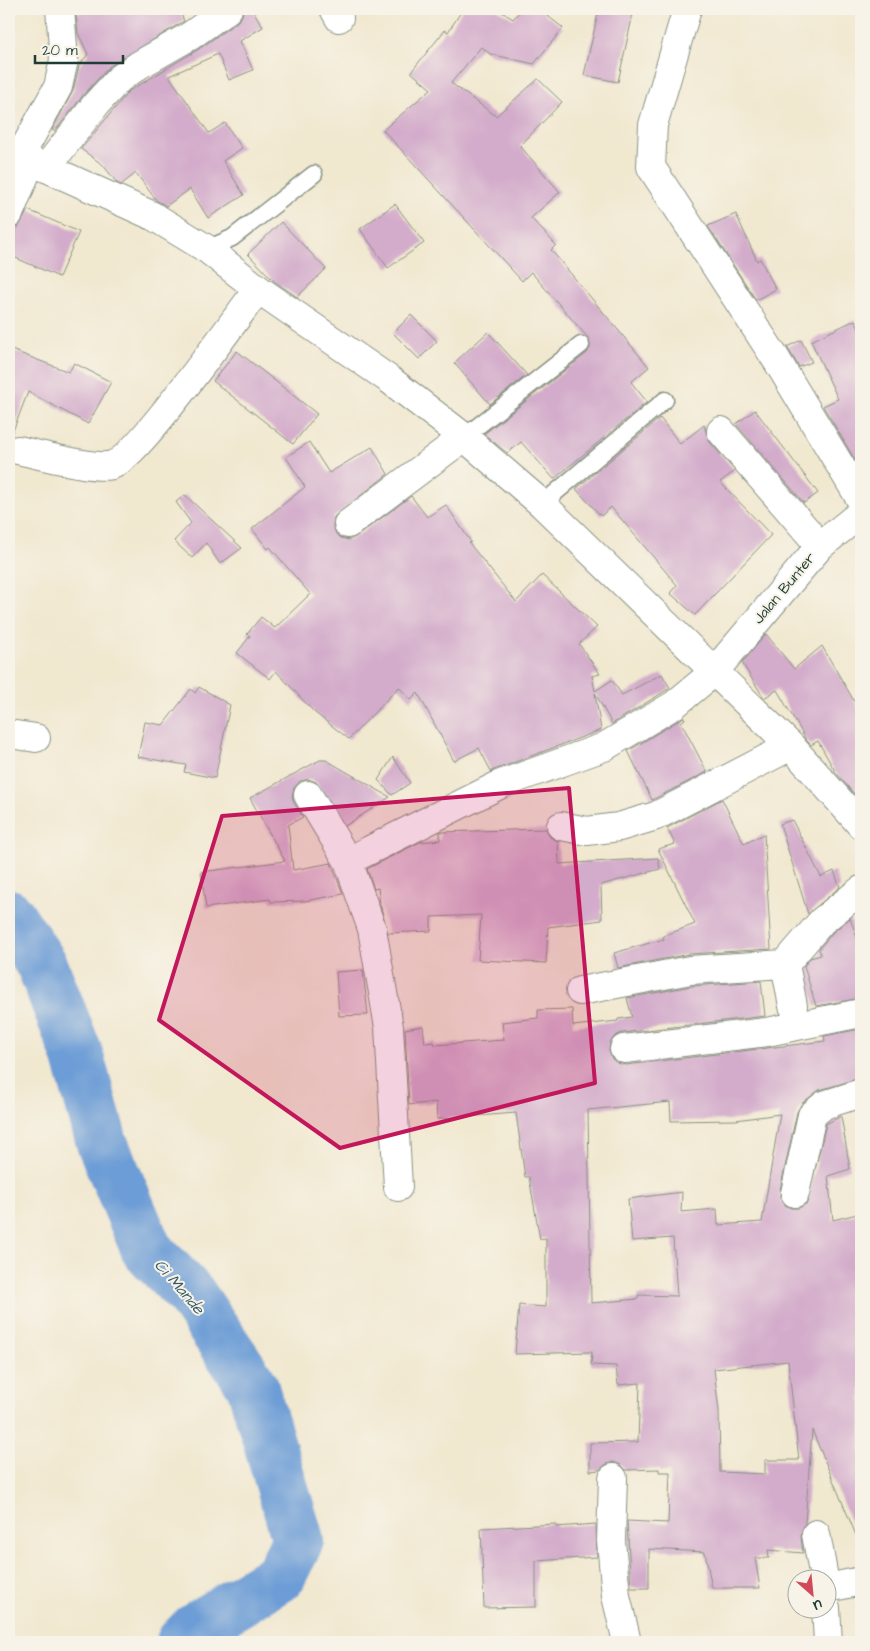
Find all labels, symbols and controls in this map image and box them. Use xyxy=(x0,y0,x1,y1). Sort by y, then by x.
scale bar xyxy=(35,32,122,64)
text: 20 m xyxy=(42,40,78,61)
street label: Jalan Bunter xyxy=(748,548,820,629)
water label: Ci Mande xyxy=(149,1254,210,1320)
north arrow xyxy=(788,1568,838,1618)
text: U xyxy=(809,1594,825,1615)

